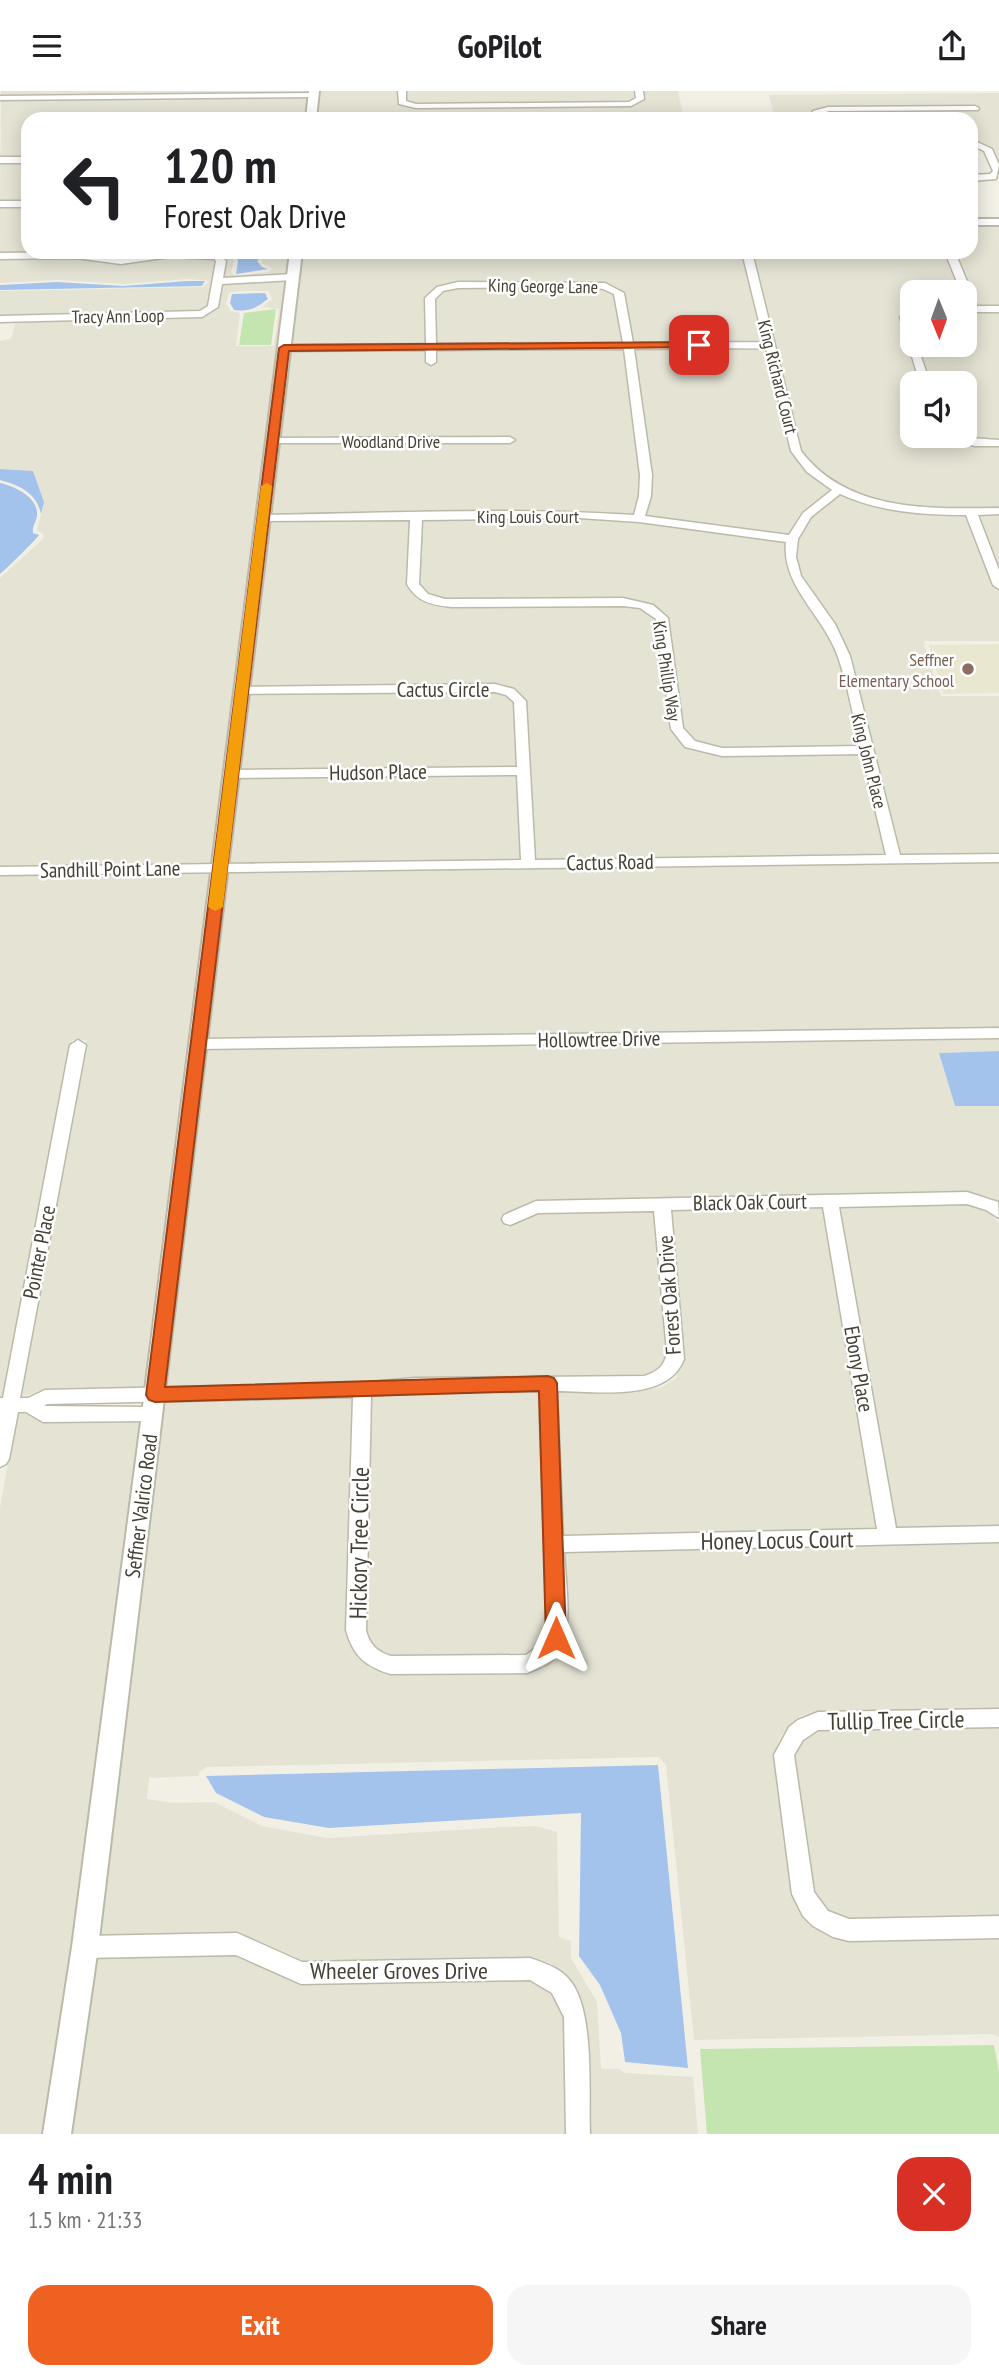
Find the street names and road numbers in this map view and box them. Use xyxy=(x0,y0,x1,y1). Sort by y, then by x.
street label: King George Lane xyxy=(488,274,598,298)
street label: Tracy Ann Loop xyxy=(71,304,165,328)
street label: King Richard Court xyxy=(753,318,803,436)
street label: Woodland Drive xyxy=(342,430,440,453)
street label: King Louis Court xyxy=(477,505,579,528)
street label: King Phillip Way xyxy=(648,619,686,723)
street label: Cactus Circle xyxy=(397,676,489,703)
street label: King John Place xyxy=(846,711,892,811)
street label: Hudson Place xyxy=(329,758,427,786)
street label: Cactus Road xyxy=(566,848,654,876)
street label: Sandhill Point Lane xyxy=(40,854,180,884)
street label: Hollowtree Drive xyxy=(537,1024,661,1054)
street label: Black Oak Court xyxy=(693,1188,807,1216)
street label: Pointer Place xyxy=(17,1203,61,1301)
street label: Forest Oak Drive xyxy=(651,1234,687,1356)
street label: Ebony Place xyxy=(838,1324,880,1414)
street label: Seffner Valrico Road xyxy=(119,1432,163,1580)
street label: Hickory Tree Circle xyxy=(342,1467,376,1619)
street label: Honey Locus Court xyxy=(700,1523,854,1557)
street label: Tullip Tree Circle xyxy=(827,1703,965,1737)
street label: Wheeler Groves Drive xyxy=(310,1955,488,1986)

